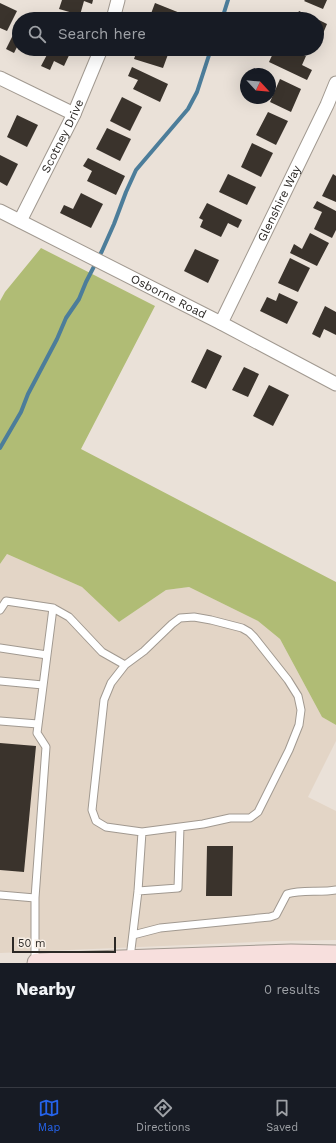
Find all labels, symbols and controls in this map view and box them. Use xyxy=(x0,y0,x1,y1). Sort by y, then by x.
search box xyxy=(12,12,324,56)
icon: search xyxy=(26,23,48,45)
text: Search here xyxy=(58,25,146,43)
north arrow xyxy=(240,68,276,104)
street label: Scotney Drive xyxy=(38,97,86,175)
street label: Glenshire Way xyxy=(255,162,304,244)
street label: Osborne Road xyxy=(129,271,209,321)
scale bar xyxy=(12,935,116,954)
text: 50 m xyxy=(18,937,45,950)
text: Nearby xyxy=(16,979,75,999)
text: 0 results xyxy=(264,982,320,997)
tab: Map xyxy=(38,1097,60,1134)
tab: Directions xyxy=(136,1097,190,1134)
tab: Saved xyxy=(266,1097,298,1134)

